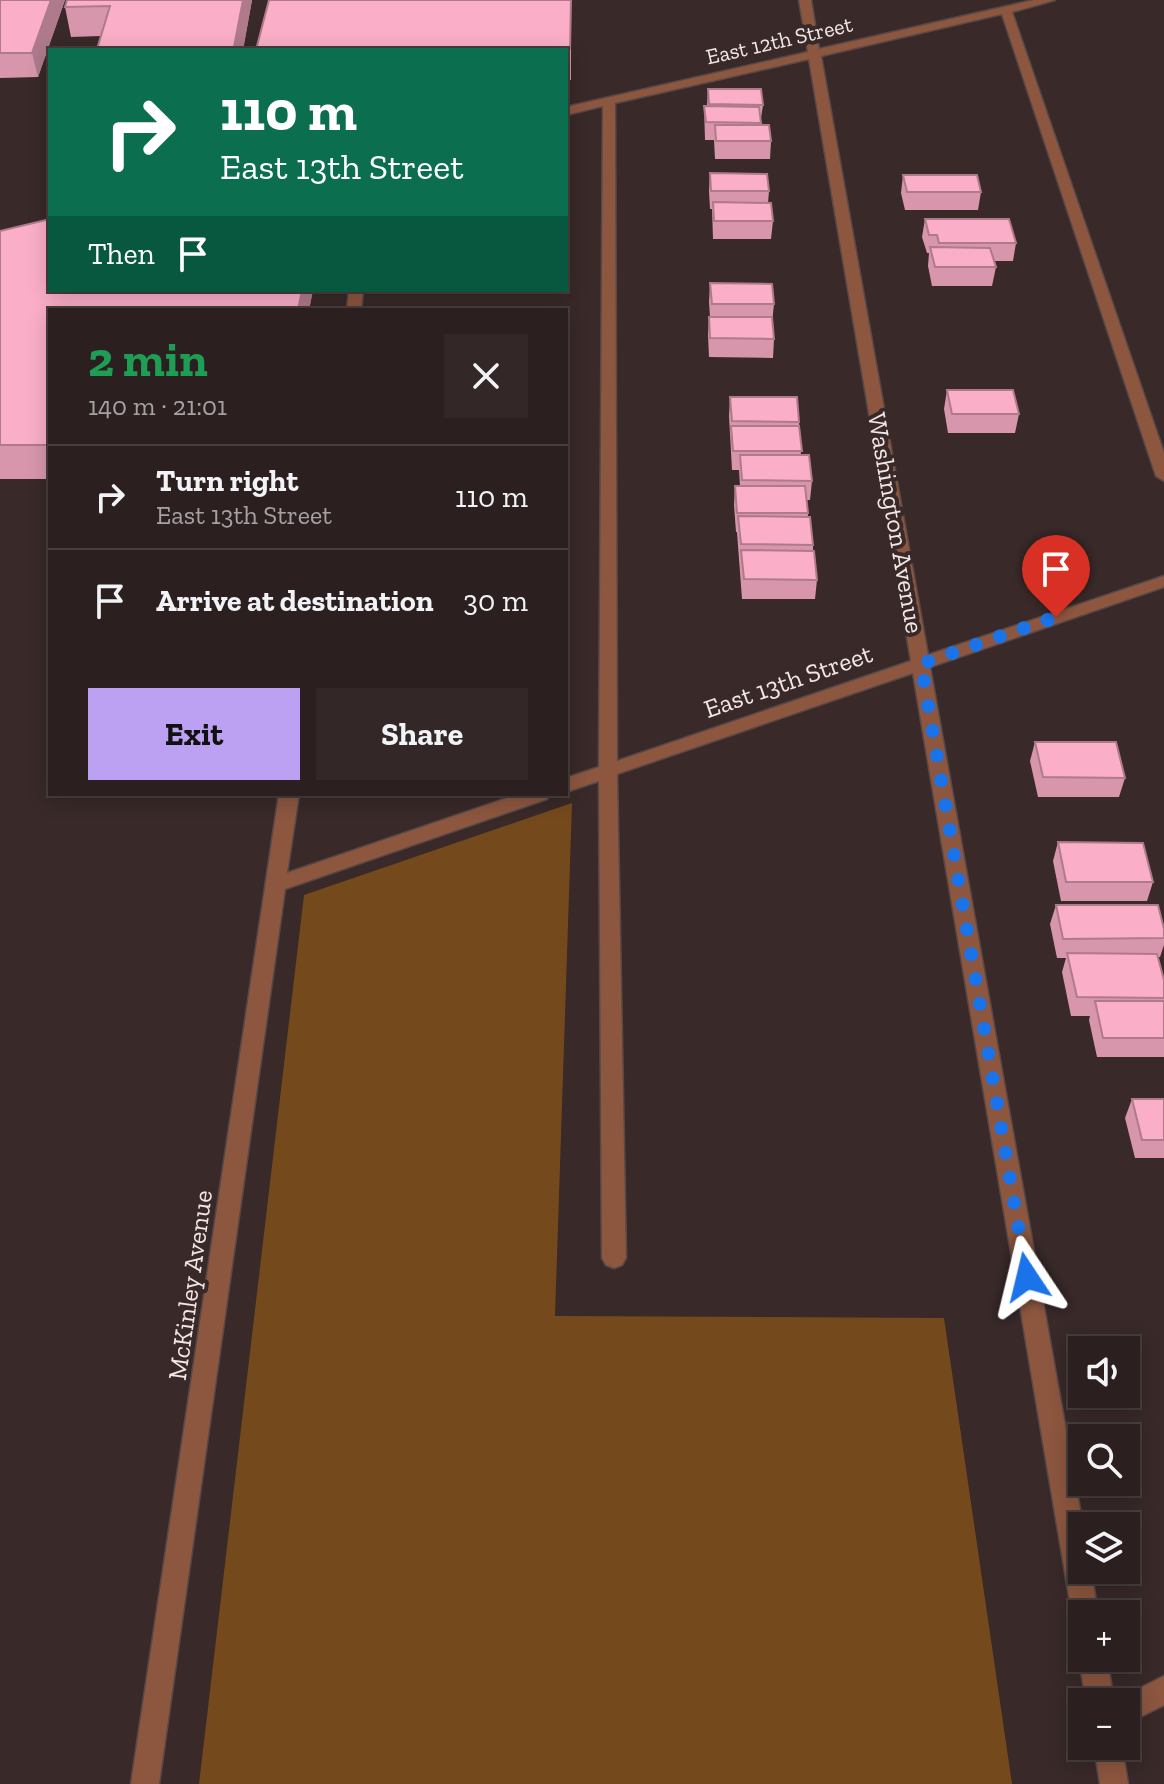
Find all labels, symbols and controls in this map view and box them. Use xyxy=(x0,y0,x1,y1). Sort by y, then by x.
street label: East 12th Street xyxy=(703,10,856,70)
text: 110 m xyxy=(220,77,357,144)
icon: right xyxy=(88,80,192,184)
text: East 13th Street xyxy=(220,145,464,188)
icon: arrive xyxy=(171,232,215,276)
text: Then xyxy=(88,236,155,272)
text: 2 min xyxy=(88,331,208,388)
button: close xyxy=(444,334,528,418)
text: 140 m · 21:01 xyxy=(88,390,227,422)
street label: Washington Avenue xyxy=(861,410,931,636)
text: Turn right xyxy=(156,463,298,499)
icon: right xyxy=(88,475,132,519)
text: 110 m xyxy=(455,479,528,515)
text: East 13th Street xyxy=(156,499,332,531)
pin xyxy=(1022,535,1090,617)
icon: arrive xyxy=(1034,547,1078,591)
icon: arrive xyxy=(88,579,132,623)
text: Arrive at destination xyxy=(156,583,433,619)
text: 30 m xyxy=(463,583,528,619)
street label: East 13th Street xyxy=(700,637,877,725)
button: Exit xyxy=(88,688,300,780)
button: Share xyxy=(316,688,528,780)
street label: McKinley Avenue xyxy=(161,1188,219,1382)
position arrow xyxy=(985,1235,1069,1319)
map controls xyxy=(1068,1336,1140,1760)
button: sound xyxy=(1068,1336,1140,1408)
button: search xyxy=(1068,1424,1140,1496)
button: layers xyxy=(1068,1512,1140,1584)
button: + xyxy=(1068,1600,1140,1672)
button: − xyxy=(1068,1688,1140,1760)

